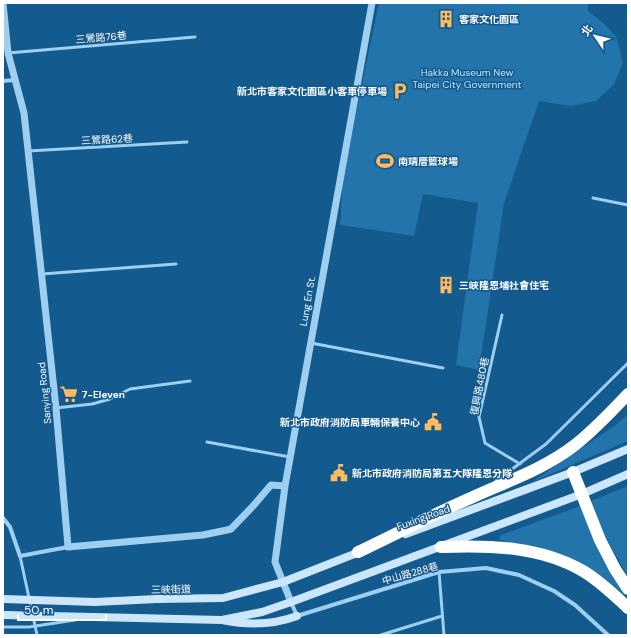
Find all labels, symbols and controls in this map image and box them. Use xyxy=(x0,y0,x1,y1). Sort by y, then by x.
building icon: 客家文化園區 xyxy=(436,9,456,29)
place label: 客家文化園區 xyxy=(459,13,519,26)
north arrow xyxy=(575,16,615,56)
text: 北 xyxy=(578,22,596,39)
street label: 三鶯路76巷 xyxy=(75,29,127,46)
park label: Hakka Museum New Taipei City Government xyxy=(412,66,522,91)
parking icon: 新北市客家文化園區小客車停車場 xyxy=(390,81,410,101)
place label: 新北市客家文化園區小客車停車場 xyxy=(237,85,387,98)
street label: 三鶯路62巷 xyxy=(81,132,133,147)
sports icon: 南靖厝籃球場 xyxy=(375,151,395,171)
place label: 南靖厝籃球場 xyxy=(398,155,458,168)
street label: Lung En St. xyxy=(297,275,318,327)
building icon: 三峽隆恩埔社會住宅 xyxy=(436,275,456,295)
place label: 三峽隆恩埔社會住宅 xyxy=(459,279,549,292)
street label: 復興路480巷 xyxy=(467,356,492,416)
street label: Sanying Road xyxy=(35,361,54,424)
supermarket icon: 7-Eleven xyxy=(59,384,79,404)
place label: 7-Eleven xyxy=(82,388,125,401)
public building icon: 新北市政府消防局車輛保養中心 xyxy=(423,412,443,432)
place label: 新北市政府消防局車輛保養中心 xyxy=(280,416,420,429)
public building icon: 新北市政府消防局第五大隊隆恩分隊 xyxy=(329,463,349,483)
place label: 新北市政府消防局第五大隊隆恩分隊 xyxy=(352,467,513,480)
street label: Fuxing Road xyxy=(395,502,452,533)
street label: 中山路288巷 xyxy=(381,559,440,588)
street label: 三峽街道 xyxy=(151,583,191,596)
scale bar xyxy=(18,596,106,622)
text: 50 m xyxy=(24,602,53,618)

